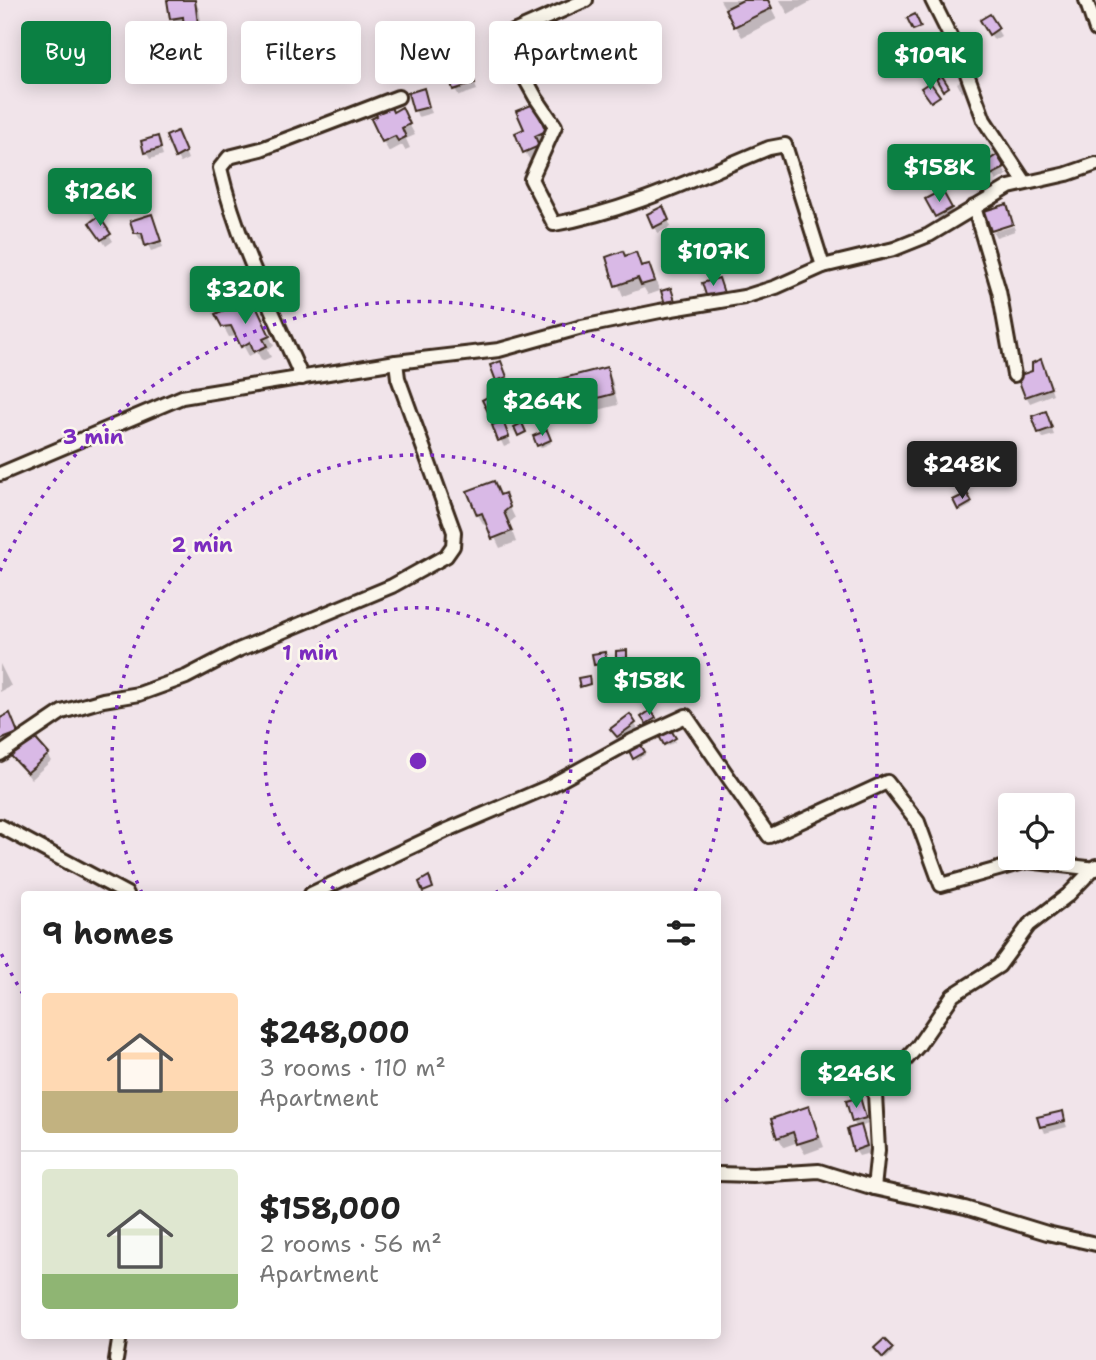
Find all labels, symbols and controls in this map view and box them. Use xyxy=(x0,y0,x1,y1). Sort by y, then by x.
chip: Buy xyxy=(21,21,111,84)
chip: Rent xyxy=(125,21,227,84)
chip: Filters xyxy=(241,21,361,84)
chip: New xyxy=(375,21,475,84)
chip: Apartment xyxy=(489,21,662,84)
pin: $109K xyxy=(881,32,979,92)
text: $109K xyxy=(894,40,966,70)
pin: $158K xyxy=(890,144,988,204)
text: $158K xyxy=(903,152,975,182)
pin: $126K xyxy=(51,168,149,228)
text: $126K xyxy=(64,176,136,206)
pin: $107K xyxy=(664,229,762,288)
text: $107K xyxy=(677,236,749,266)
pin: $320K xyxy=(196,266,294,326)
text: $320K xyxy=(206,274,284,304)
pin: $264K xyxy=(493,378,591,438)
text: $264K xyxy=(503,386,581,416)
text: 3 min xyxy=(62,423,124,451)
pin: $248K xyxy=(913,442,1011,501)
text: $248K xyxy=(923,449,1001,479)
text: 2 min xyxy=(171,531,233,559)
text: 1 min xyxy=(282,639,338,667)
pin: $158K xyxy=(600,658,698,717)
text: $158K xyxy=(613,665,685,695)
centre of rings xyxy=(406,749,430,773)
map controls xyxy=(998,793,1075,870)
button: locate xyxy=(998,793,1075,870)
text: 9 homes xyxy=(42,913,174,954)
icon: filters xyxy=(662,914,700,952)
text: $248,000 xyxy=(259,1012,410,1053)
icon: home xyxy=(98,1021,182,1105)
pin: $246K xyxy=(807,1050,905,1110)
text: 3 rooms · 110 m² xyxy=(259,1053,446,1083)
text: $246K xyxy=(817,1058,895,1088)
text: Apartment xyxy=(259,1083,379,1113)
text: $158,000 xyxy=(259,1188,401,1229)
icon: home xyxy=(98,1197,182,1281)
text: 2 rooms · 56 m² xyxy=(259,1229,442,1259)
text: Apartment xyxy=(259,1259,379,1289)

